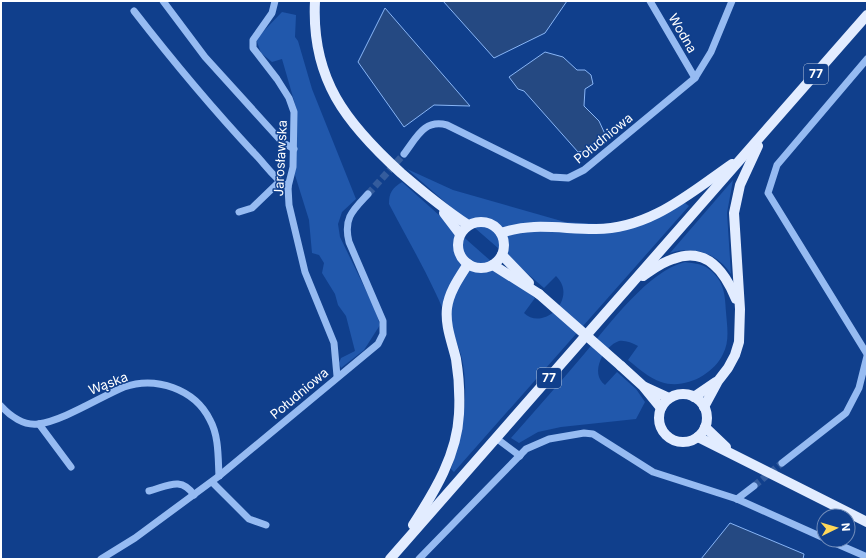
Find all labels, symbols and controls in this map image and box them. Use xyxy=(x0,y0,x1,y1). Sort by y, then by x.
street label: Wodna xyxy=(665,10,701,56)
road number: 77 xyxy=(804,64,828,84)
street label: Południowa xyxy=(570,109,636,167)
street label: Jarosławska xyxy=(270,119,290,197)
street label: Południowa xyxy=(267,364,331,422)
street label: Wąska xyxy=(86,368,130,398)
road number: 77 xyxy=(537,368,561,388)
north arrow xyxy=(816,508,856,548)
text: N xyxy=(839,522,853,532)

